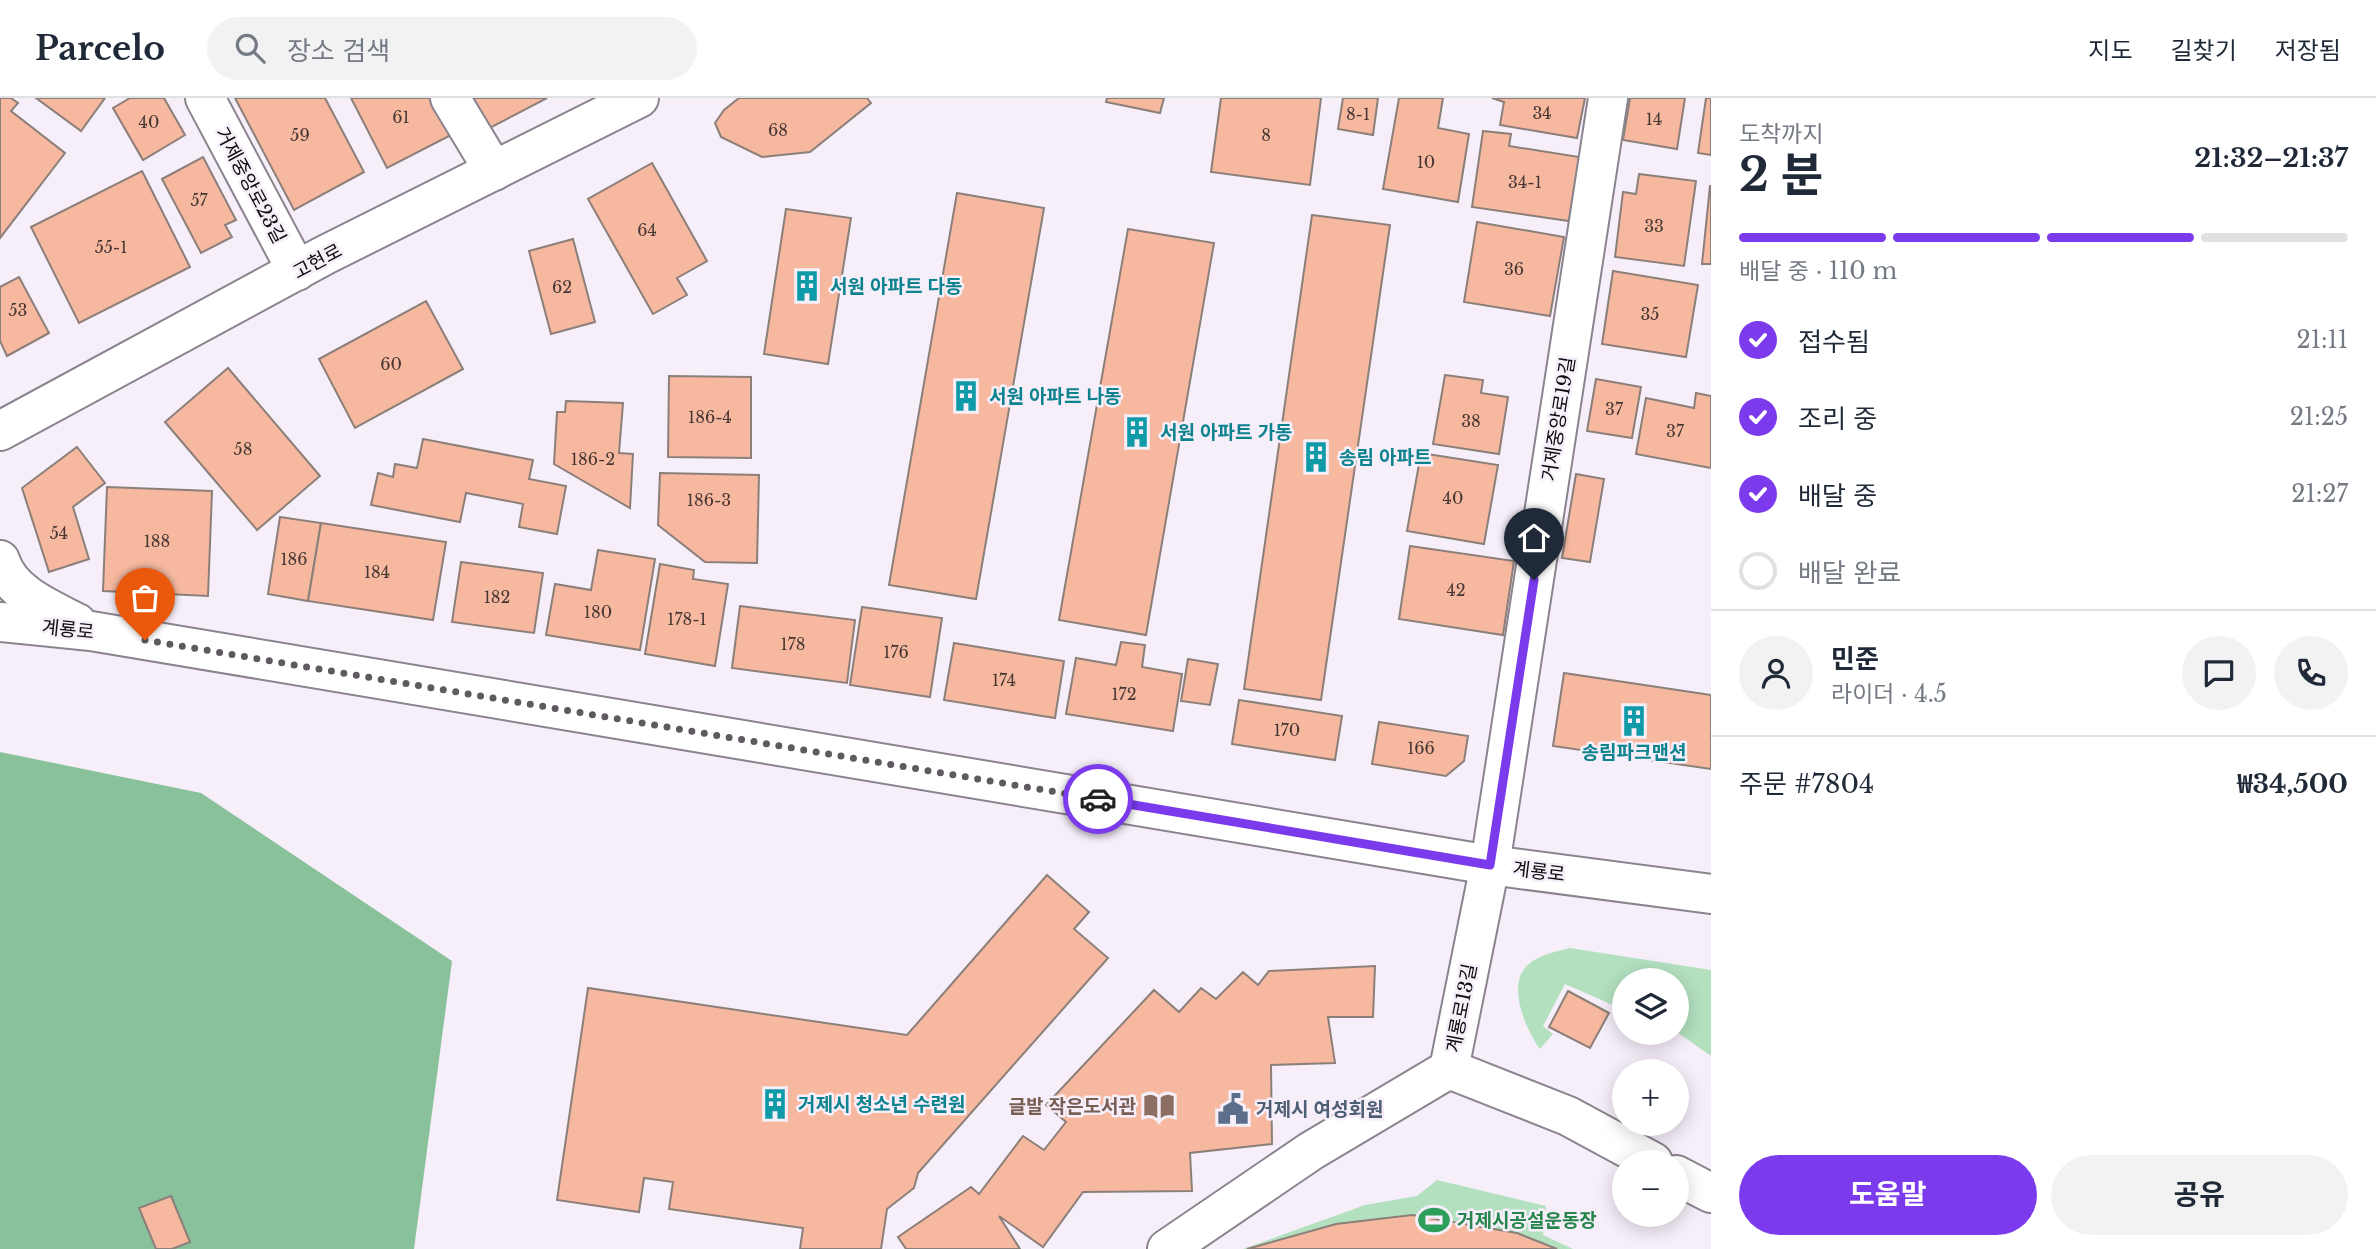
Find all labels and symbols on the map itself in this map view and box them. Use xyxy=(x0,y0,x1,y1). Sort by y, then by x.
house number: 34 xyxy=(1532,103,1552,123)
house number: 8-1 xyxy=(1346,104,1370,124)
house number: 61 xyxy=(392,107,410,127)
house number: 14 xyxy=(1646,109,1662,129)
house number: 40 xyxy=(139,112,159,132)
house number: 68 xyxy=(768,120,788,140)
street label: 거제중앙로23길 xyxy=(210,123,291,247)
house number: 59 xyxy=(290,125,310,145)
house number: 8 xyxy=(1261,125,1271,145)
house number: 10 xyxy=(1417,152,1435,172)
house number: 34-1 xyxy=(1508,172,1542,192)
house number: 57 xyxy=(190,190,209,210)
house number: 33 xyxy=(1644,216,1664,236)
house number: 64 xyxy=(637,220,657,240)
house number: 55-1 xyxy=(95,237,127,257)
street label: 고현로 xyxy=(289,239,346,284)
house number: 36 xyxy=(1504,259,1524,279)
building icon: 서원 아파트 다동 xyxy=(790,269,824,303)
place label: 서원 아파트 다동 xyxy=(830,275,962,298)
house number: 62 xyxy=(552,277,572,297)
house number: 53 xyxy=(9,300,27,320)
house number: 35 xyxy=(1641,304,1659,324)
house number: 60 xyxy=(380,354,402,374)
street label: 거제중앙로19길 xyxy=(1537,355,1580,483)
building icon: 서원 아파트 나동 xyxy=(949,379,983,413)
place label: 서원 아파트 나동 xyxy=(989,385,1121,408)
house number: 37 xyxy=(1605,399,1624,419)
house number: 186-4 xyxy=(688,407,732,427)
house number: 38 xyxy=(1461,411,1481,431)
building icon: 서원 아파트 가동 xyxy=(1120,415,1154,449)
place label: 서원 아파트 가동 xyxy=(1160,421,1292,444)
house number: 37 xyxy=(1666,421,1685,441)
house number: 58 xyxy=(234,439,252,459)
building icon: 송림 아파트 xyxy=(1299,440,1333,474)
place label: 송림 아파트 xyxy=(1339,446,1431,469)
house number: 186-2 xyxy=(571,449,615,469)
house number: 40 xyxy=(1443,488,1463,508)
house number: 186-3 xyxy=(687,490,731,510)
pin xyxy=(1504,508,1564,580)
house number: 54 xyxy=(50,523,68,543)
house number: 188 xyxy=(144,531,170,551)
house number: 186 xyxy=(280,549,308,569)
house number: 184 xyxy=(364,562,390,582)
pin xyxy=(115,568,175,640)
house number: 42 xyxy=(1446,580,1466,600)
house number: 182 xyxy=(484,587,510,607)
house number: 180 xyxy=(584,602,612,622)
house number: 178-1 xyxy=(667,609,707,629)
street label: 계룡로 xyxy=(41,615,95,644)
house number: 178 xyxy=(781,634,805,654)
house number: 176 xyxy=(883,642,909,662)
house number: 174 xyxy=(992,670,1016,690)
house number: 172 xyxy=(1111,684,1137,704)
building icon: 송림파크맨션 xyxy=(1617,704,1651,738)
house number: 170 xyxy=(1274,720,1300,740)
house number: 166 xyxy=(1407,738,1435,758)
place label: 송림파크맨션 xyxy=(1582,741,1686,764)
courier xyxy=(1063,764,1133,834)
street label: 계룡로 xyxy=(1512,857,1566,886)
street label: 계룡로13길 xyxy=(1442,962,1481,1055)
building icon: 거제시 청소년 수련원 xyxy=(758,1087,792,1121)
library icon: 글발 작은도서관 xyxy=(1142,1089,1176,1123)
public building icon: 거제시 여성회원 xyxy=(1216,1092,1250,1126)
place label: 거제시 청소년 수련원 xyxy=(798,1093,965,1116)
place label: 글발 작은도서관 xyxy=(1009,1095,1137,1118)
place label: 거제시 여성회원 xyxy=(1256,1098,1383,1121)
sports icon: 거제시공설운동장 xyxy=(1417,1203,1451,1237)
place label: 거제시공설운동장 xyxy=(1457,1209,1597,1232)

